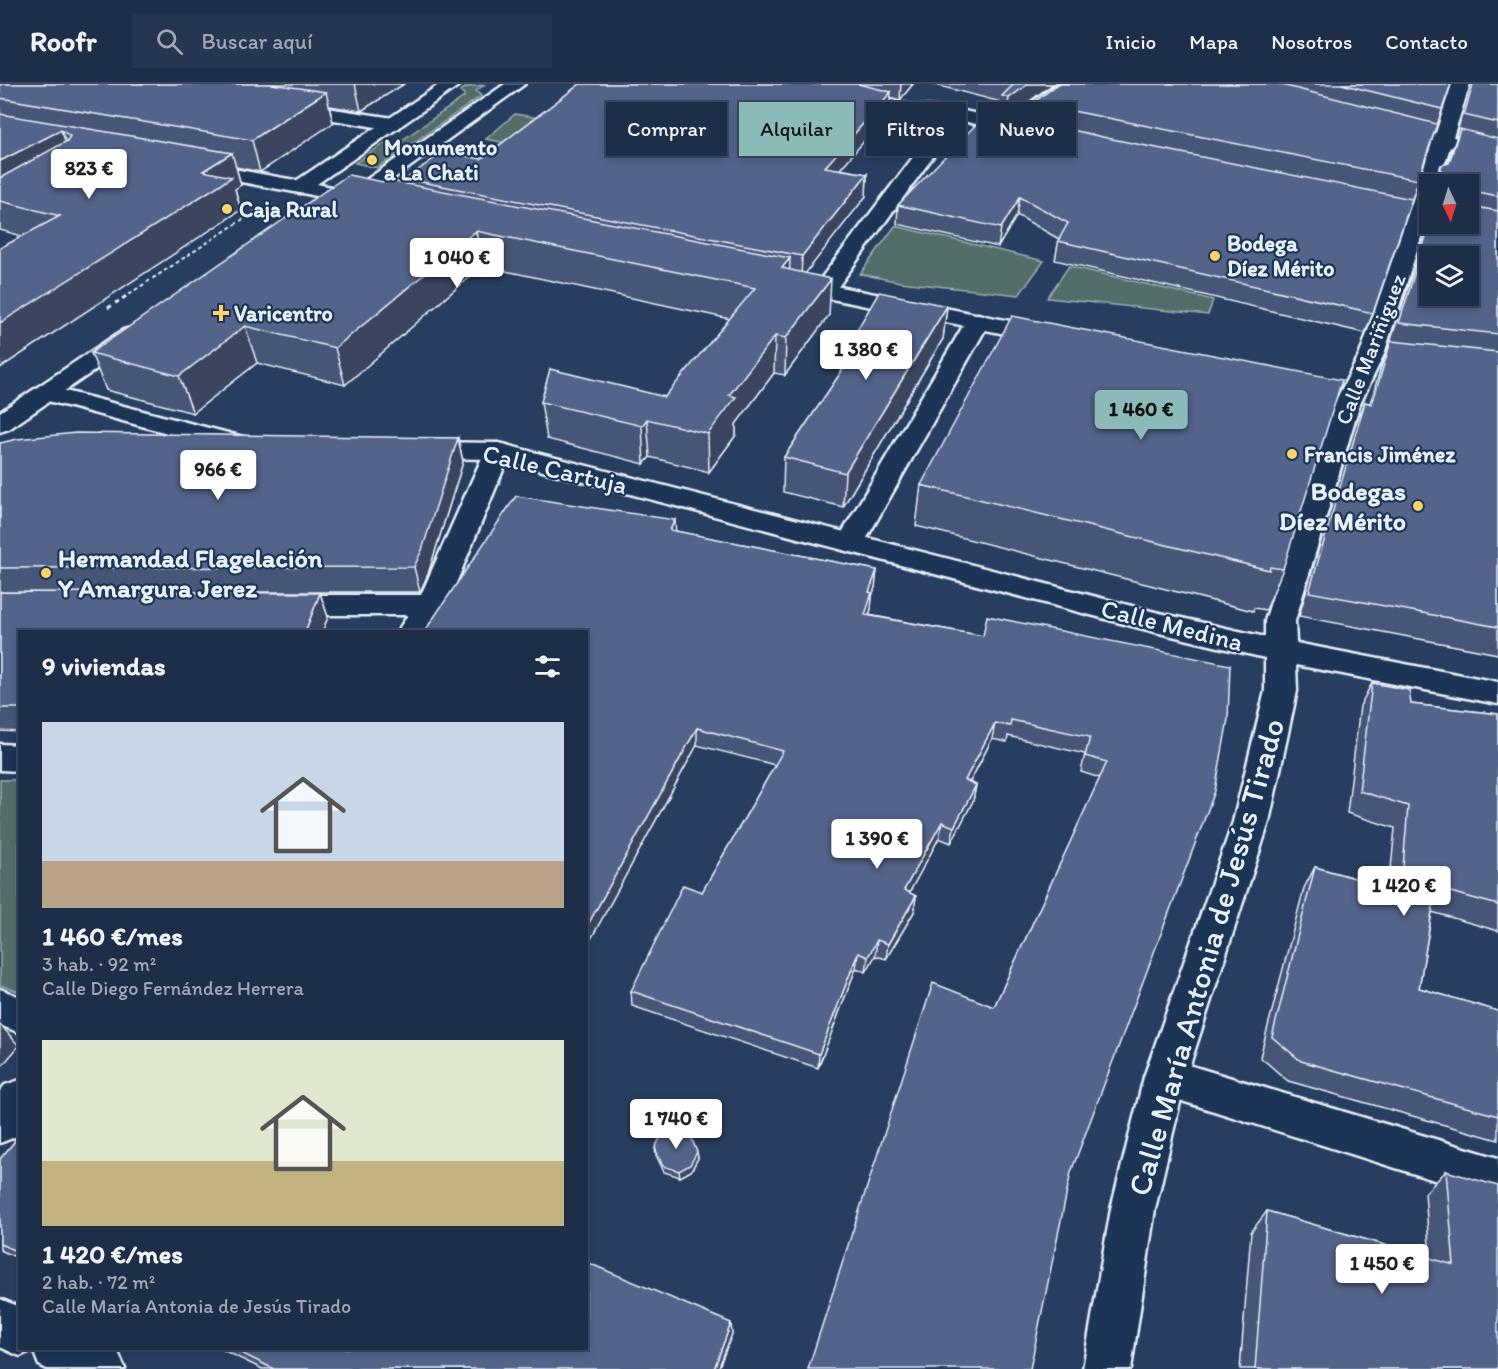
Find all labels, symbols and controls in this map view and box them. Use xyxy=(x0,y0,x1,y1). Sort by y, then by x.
search box xyxy=(132,14,552,68)
text: Roofr xyxy=(30,24,96,58)
icon: search xyxy=(153,25,186,58)
text: Buscar aquí xyxy=(201,28,313,55)
text: Inicio xyxy=(1106,29,1156,54)
text: Mapa xyxy=(1189,29,1238,54)
text: Nosotros xyxy=(1271,29,1352,54)
text: Contacto xyxy=(1385,29,1468,54)
chip: Comprar xyxy=(606,102,727,156)
chip: Alquilar xyxy=(739,102,854,156)
chip: Filtros xyxy=(866,102,966,156)
chip: Nuevo xyxy=(978,102,1076,156)
place label: Monumento a La Chati xyxy=(384,134,497,186)
pin: 823 € xyxy=(47,149,131,200)
marker: Monumento a La Chati xyxy=(365,153,379,167)
text: 823 € xyxy=(65,156,113,180)
north arrow xyxy=(1419,174,1479,234)
map controls xyxy=(1419,174,1479,306)
place label: Caja Rural xyxy=(239,196,338,223)
marker: Caja Rural xyxy=(220,202,234,216)
place label: Bodega Díez Mérito xyxy=(1227,230,1334,282)
pin: 1 040 € xyxy=(402,238,512,289)
text: 1 040 € xyxy=(424,245,490,269)
button: layers xyxy=(1419,246,1479,306)
marker: Bodega Díez Mérito xyxy=(1208,249,1222,263)
street label: Calle Mariñiguez xyxy=(1329,270,1412,428)
place label: Varicentro xyxy=(234,300,333,327)
marker: Varicentro xyxy=(212,304,230,322)
pin: 1 380 € xyxy=(811,330,921,381)
text: 1 380 € xyxy=(834,337,898,361)
pin: 1 460 € xyxy=(1086,390,1196,441)
text: 1 460 € xyxy=(1109,397,1173,421)
street label: Calle Cartuja xyxy=(480,437,630,501)
place label: Francis Jiménez xyxy=(1304,441,1456,468)
marker: Francis Jiménez xyxy=(1285,447,1299,461)
pin: 966 € xyxy=(176,450,260,501)
text: 966 € xyxy=(194,457,242,481)
place label: Bodegas Díez Mérito xyxy=(1279,475,1406,537)
marker: Bodegas Díez Mérito xyxy=(1411,499,1425,513)
place label: Hermandad Flagelación Y Amargura Jerez xyxy=(57,542,323,604)
marker: Hermandad Flagelación Y Amargura Jerez xyxy=(39,566,53,580)
street label: Calle Medina xyxy=(1098,592,1246,658)
text: 9 viviendas xyxy=(42,650,166,682)
icon: filters xyxy=(531,650,564,683)
street label: Calle María Antonia de Jesús Tirado xyxy=(1120,714,1292,1200)
icon: home xyxy=(249,761,357,869)
pin: 1 390 € xyxy=(822,819,932,870)
text: 1 390 € xyxy=(845,826,909,850)
pin: 1 420 € xyxy=(1349,866,1459,917)
text: 1 420 € xyxy=(1372,873,1436,897)
text: 1 460 €/mes xyxy=(42,920,183,952)
text: 3 hab. · 92 m² xyxy=(42,952,156,976)
text: Calle Diego Fernández Herrera xyxy=(42,976,304,1000)
icon: home xyxy=(249,1079,357,1187)
pin: 1 740 € xyxy=(621,1099,731,1150)
text: 1 740 € xyxy=(644,1106,708,1130)
text: 1 420 €/mes xyxy=(42,1238,183,1270)
pin: 1 450 € xyxy=(1327,1244,1437,1295)
text: 1 450 € xyxy=(1350,1251,1414,1275)
text: 2 hab. · 72 m² xyxy=(42,1270,155,1294)
text: Calle María Antonia de Jesús Tirado xyxy=(42,1294,351,1318)

